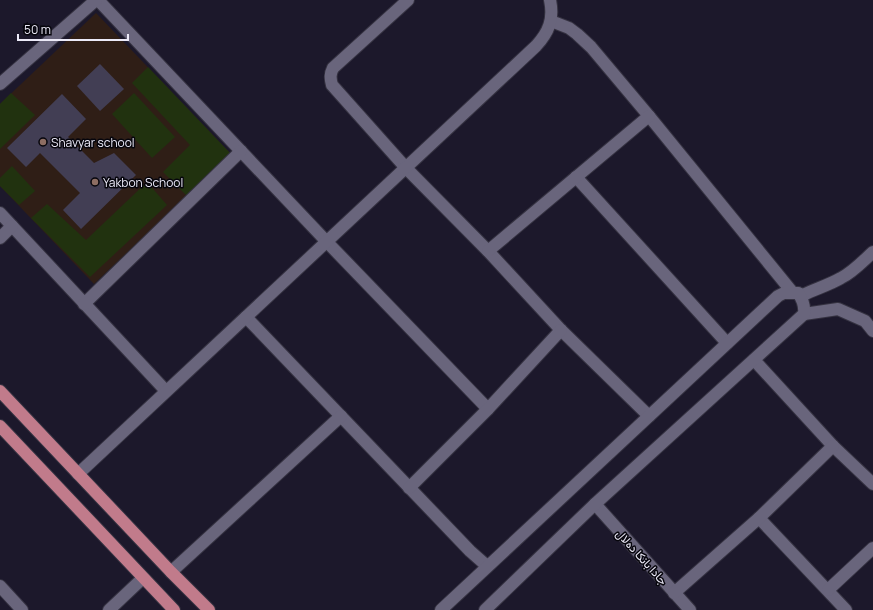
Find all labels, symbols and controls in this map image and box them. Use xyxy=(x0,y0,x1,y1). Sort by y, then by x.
scale bar xyxy=(18,16,128,42)
text: 50 m xyxy=(24,21,51,38)
place label: Shavyar school xyxy=(51,134,135,151)
marker: Shavyar school xyxy=(38,137,48,147)
place label: Yakbon School xyxy=(103,174,183,191)
marker: Yakbon School xyxy=(90,177,100,187)
street label: جادا بانكا ده‌لال xyxy=(612,525,672,589)

